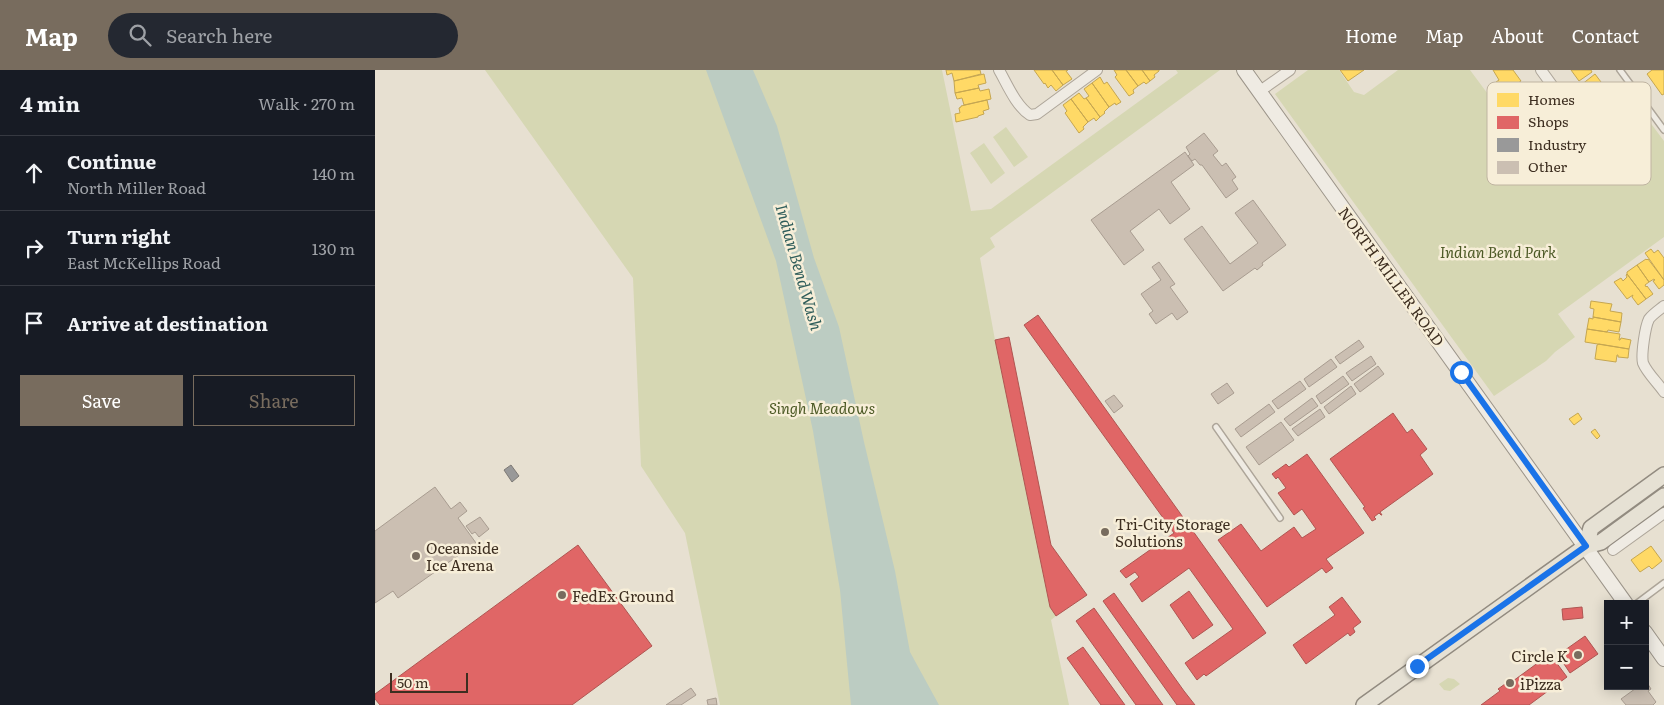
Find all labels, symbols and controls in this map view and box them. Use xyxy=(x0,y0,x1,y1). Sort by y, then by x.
search box xyxy=(108,13,458,58)
text: Map xyxy=(25,18,78,53)
icon: search xyxy=(126,21,154,49)
text: Search here xyxy=(166,21,272,49)
text: Home xyxy=(1345,22,1397,49)
text: Map xyxy=(1425,22,1463,49)
text: About xyxy=(1491,22,1544,49)
text: Contact xyxy=(1572,22,1639,49)
legend xyxy=(1487,82,1651,185)
text: 4 min xyxy=(20,87,80,118)
text: Homes xyxy=(1528,89,1575,109)
text: Walk · 270 m xyxy=(258,91,355,115)
text: Shops xyxy=(1528,111,1568,131)
text: Industry xyxy=(1528,134,1587,154)
text: Continue xyxy=(67,147,156,175)
text: Other xyxy=(1528,156,1568,176)
icon: ahead xyxy=(20,159,48,187)
text: 140 m xyxy=(312,161,355,185)
text: North Miller Road xyxy=(67,175,206,199)
water label: Indian Bend Wash xyxy=(770,201,830,334)
street label: NORTH MILLER ROAD xyxy=(1334,202,1450,350)
text: Turn right xyxy=(67,222,171,250)
icon: right xyxy=(20,234,48,262)
text: 130 m xyxy=(312,236,355,260)
park label: Indian Bend Park xyxy=(1440,240,1557,263)
text: East McKellips Road xyxy=(67,250,221,274)
icon: arrive xyxy=(20,309,48,337)
text: Arrive at destination xyxy=(67,309,268,337)
route start xyxy=(1450,361,1473,384)
button: Save xyxy=(20,375,183,426)
button: Share xyxy=(193,375,355,426)
park label: Singh Meadows xyxy=(769,396,875,419)
place label: Tri-City Storage Solutions xyxy=(1115,512,1230,552)
marker: Tri-City Storage Solutions xyxy=(1099,526,1111,538)
place label: Oceanside Ice Arena xyxy=(426,536,499,576)
marker: Oceanside Ice Arena xyxy=(410,550,422,562)
place label: FedEx Ground xyxy=(572,584,674,607)
marker: FedEx Ground xyxy=(556,589,568,601)
map controls xyxy=(1604,600,1649,690)
button: + xyxy=(1604,600,1649,645)
place label: Circle K xyxy=(1511,644,1569,667)
button: − xyxy=(1604,645,1649,690)
marker: Circle K xyxy=(1572,649,1584,661)
route end xyxy=(1406,655,1429,678)
scale bar xyxy=(390,670,467,693)
text: 50 m xyxy=(397,672,429,692)
place label: iPizza xyxy=(1520,672,1563,695)
marker: iPizza xyxy=(1504,677,1516,689)

